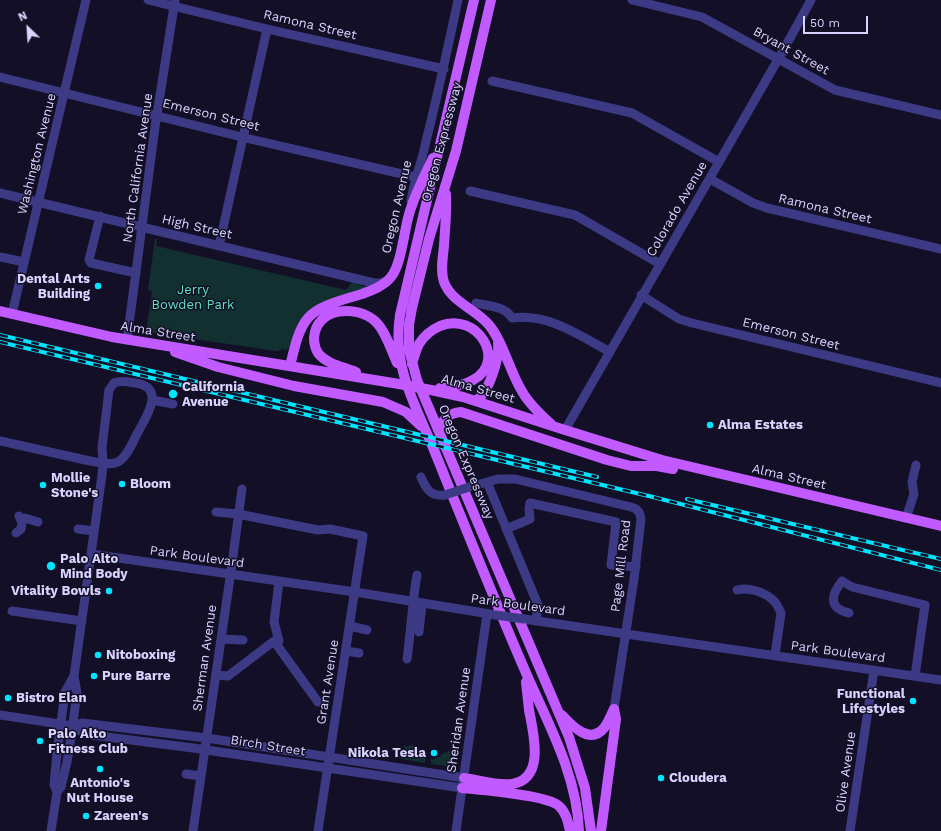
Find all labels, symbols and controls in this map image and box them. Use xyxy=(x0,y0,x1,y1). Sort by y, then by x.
street label: Ramona Street xyxy=(262,7,358,43)
north arrow xyxy=(8,8,48,48)
scale bar xyxy=(805,8,870,34)
text: N xyxy=(16,9,29,24)
text: 50 m xyxy=(810,16,840,30)
street label: Bryant Street xyxy=(750,24,832,78)
street label: Oregon Expressway xyxy=(419,81,465,203)
street label: Washington Avenue xyxy=(14,92,60,216)
street label: North California Avenue xyxy=(120,92,156,244)
street label: Emerson Street xyxy=(161,95,261,135)
street label: Oregon Avenue xyxy=(379,159,415,255)
street label: Colorado Avenue xyxy=(643,159,711,259)
street label: Ramona Street xyxy=(777,191,873,227)
street label: High Street xyxy=(160,211,234,243)
place label: Dental Arts Building xyxy=(17,271,90,302)
marker: Dental Arts Building xyxy=(93,281,103,291)
park label: Jerry Bowden Park xyxy=(152,282,234,313)
street label: Emerson Street xyxy=(741,314,841,354)
street label: Alma Street xyxy=(119,318,197,346)
street label: Alma Street xyxy=(439,371,517,407)
place label: California Avenue xyxy=(182,379,244,410)
marker: California Avenue xyxy=(167,388,179,400)
street label: Oregon Expressway xyxy=(435,402,497,522)
place label: Alma Estates xyxy=(718,417,803,433)
marker: Alma Estates xyxy=(705,420,715,430)
street label: Alma Street xyxy=(750,461,828,493)
place label: Mollie Stone's xyxy=(51,470,98,501)
place label: Bloom xyxy=(130,476,171,492)
marker: Bloom xyxy=(117,479,127,489)
marker: Mollie Stone's xyxy=(38,480,48,490)
street label: Page Mill Road xyxy=(608,519,634,613)
street label: Park Boulevard xyxy=(149,543,245,571)
place label: Palo Alto Mind Body xyxy=(60,551,128,582)
marker: Palo Alto Mind Body xyxy=(45,560,57,572)
place label: Vitality Bowls xyxy=(11,583,101,599)
marker: Vitality Bowls xyxy=(104,586,114,596)
street label: Park Boulevard xyxy=(470,591,566,619)
street label: Sherman Avenue xyxy=(190,604,220,712)
street label: Grant Avenue xyxy=(314,638,342,726)
street label: Park Boulevard xyxy=(790,638,886,666)
place label: Nitoboxing xyxy=(106,647,175,663)
marker: Nitoboxing xyxy=(93,650,103,660)
street label: Sheridan Avenue xyxy=(444,666,474,774)
place label: Pure Barre xyxy=(102,668,171,684)
marker: Pure Barre xyxy=(89,671,99,681)
place label: Functional Lifestyles xyxy=(837,686,905,717)
place label: Bistro Elan xyxy=(16,690,86,706)
marker: Bistro Elan xyxy=(3,693,13,703)
marker: Functional Lifestyles xyxy=(908,696,918,706)
place label: Palo Alto Fitness Club xyxy=(48,726,128,757)
street label: Olive Avenue xyxy=(833,730,859,814)
street label: Birch Street xyxy=(229,732,307,760)
marker: Palo Alto Fitness Club xyxy=(35,736,45,746)
place label: Nikola Tesla xyxy=(348,745,426,761)
marker: Nikola Tesla xyxy=(429,748,439,758)
marker: Antonio's Nut House xyxy=(95,764,105,774)
place label: Cloudera xyxy=(669,770,727,786)
marker: Cloudera xyxy=(656,773,666,783)
place label: Antonio's Nut House xyxy=(67,775,133,806)
place label: Zareen's xyxy=(94,808,148,824)
marker: Zareen's xyxy=(81,811,91,821)

